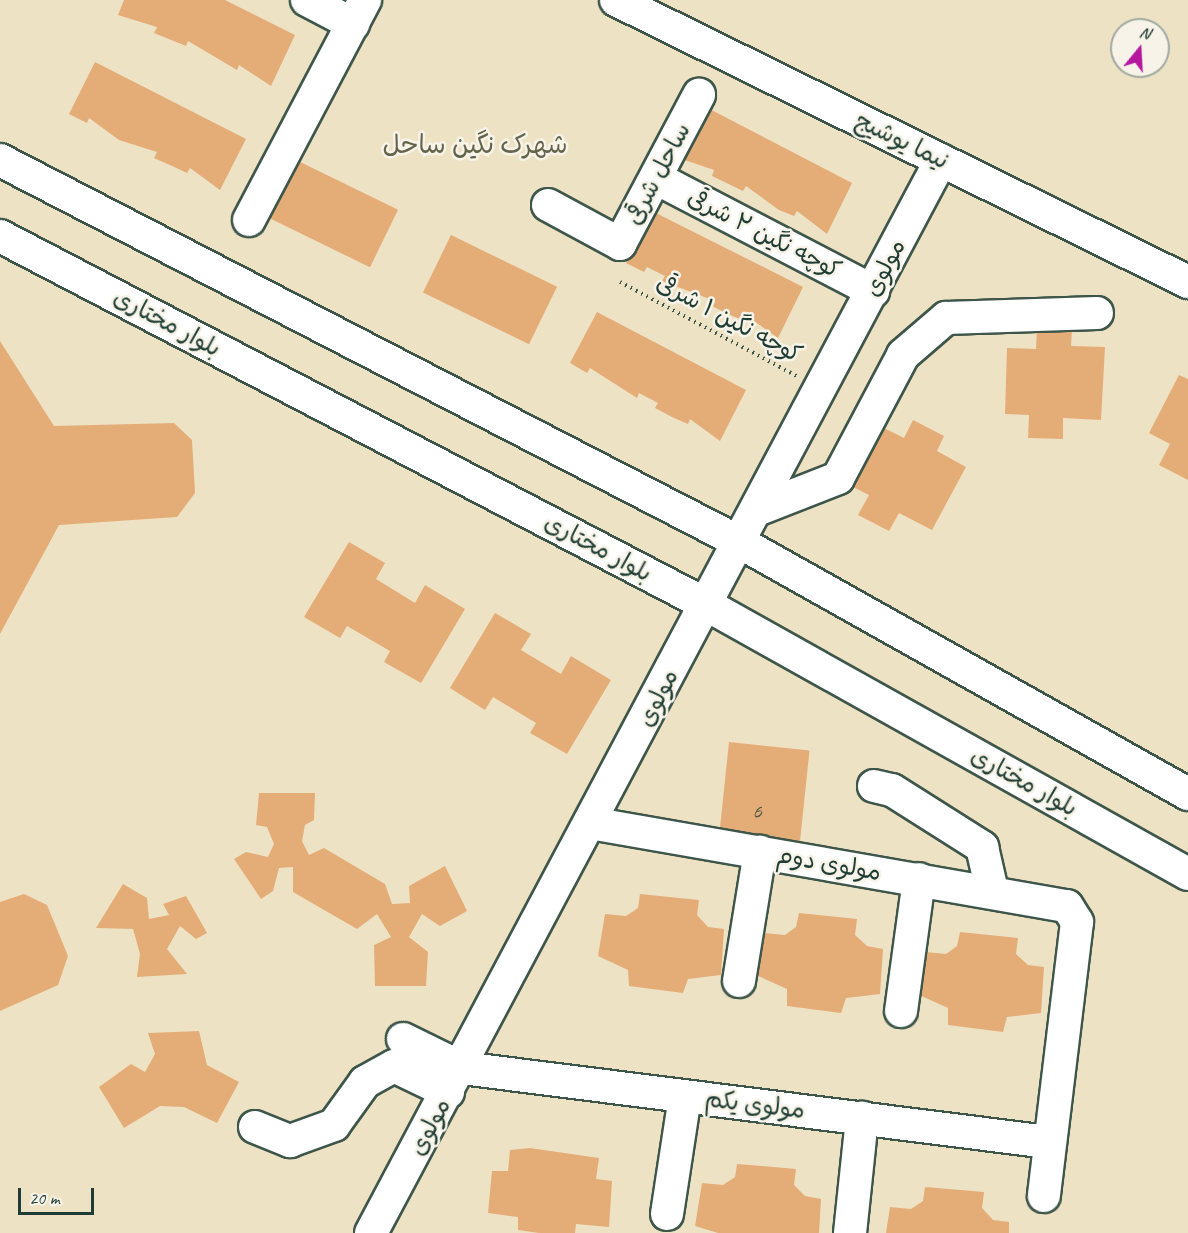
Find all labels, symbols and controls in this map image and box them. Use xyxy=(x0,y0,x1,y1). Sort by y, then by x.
north arrow xyxy=(1110,18,1170,78)
text: N xyxy=(1137,22,1153,44)
street label: نیما یوشیج xyxy=(851,106,953,176)
street label: ساحل شرقی xyxy=(619,118,697,230)
district label: شهرک نگین ساحل xyxy=(382,129,568,161)
street label: کوچه نگین ۲ شرقی xyxy=(682,183,846,285)
street label: مولوی xyxy=(858,234,912,302)
street label: کوچه نگین ۱ شرقی xyxy=(651,268,807,370)
street label: بلوار مختاری xyxy=(108,283,226,363)
street label: بلوار مختاری xyxy=(539,508,657,588)
street label: مولوی xyxy=(631,664,685,732)
street label: بلوار مختاری xyxy=(966,741,1082,823)
house number: 6 xyxy=(752,798,762,824)
street label: مولوی دوم xyxy=(774,841,884,887)
street label: مولوی یکم xyxy=(703,1085,807,1125)
street label: مولوی xyxy=(403,1093,457,1161)
scale bar xyxy=(21,1176,98,1214)
text: 20 m xyxy=(29,1187,60,1209)

